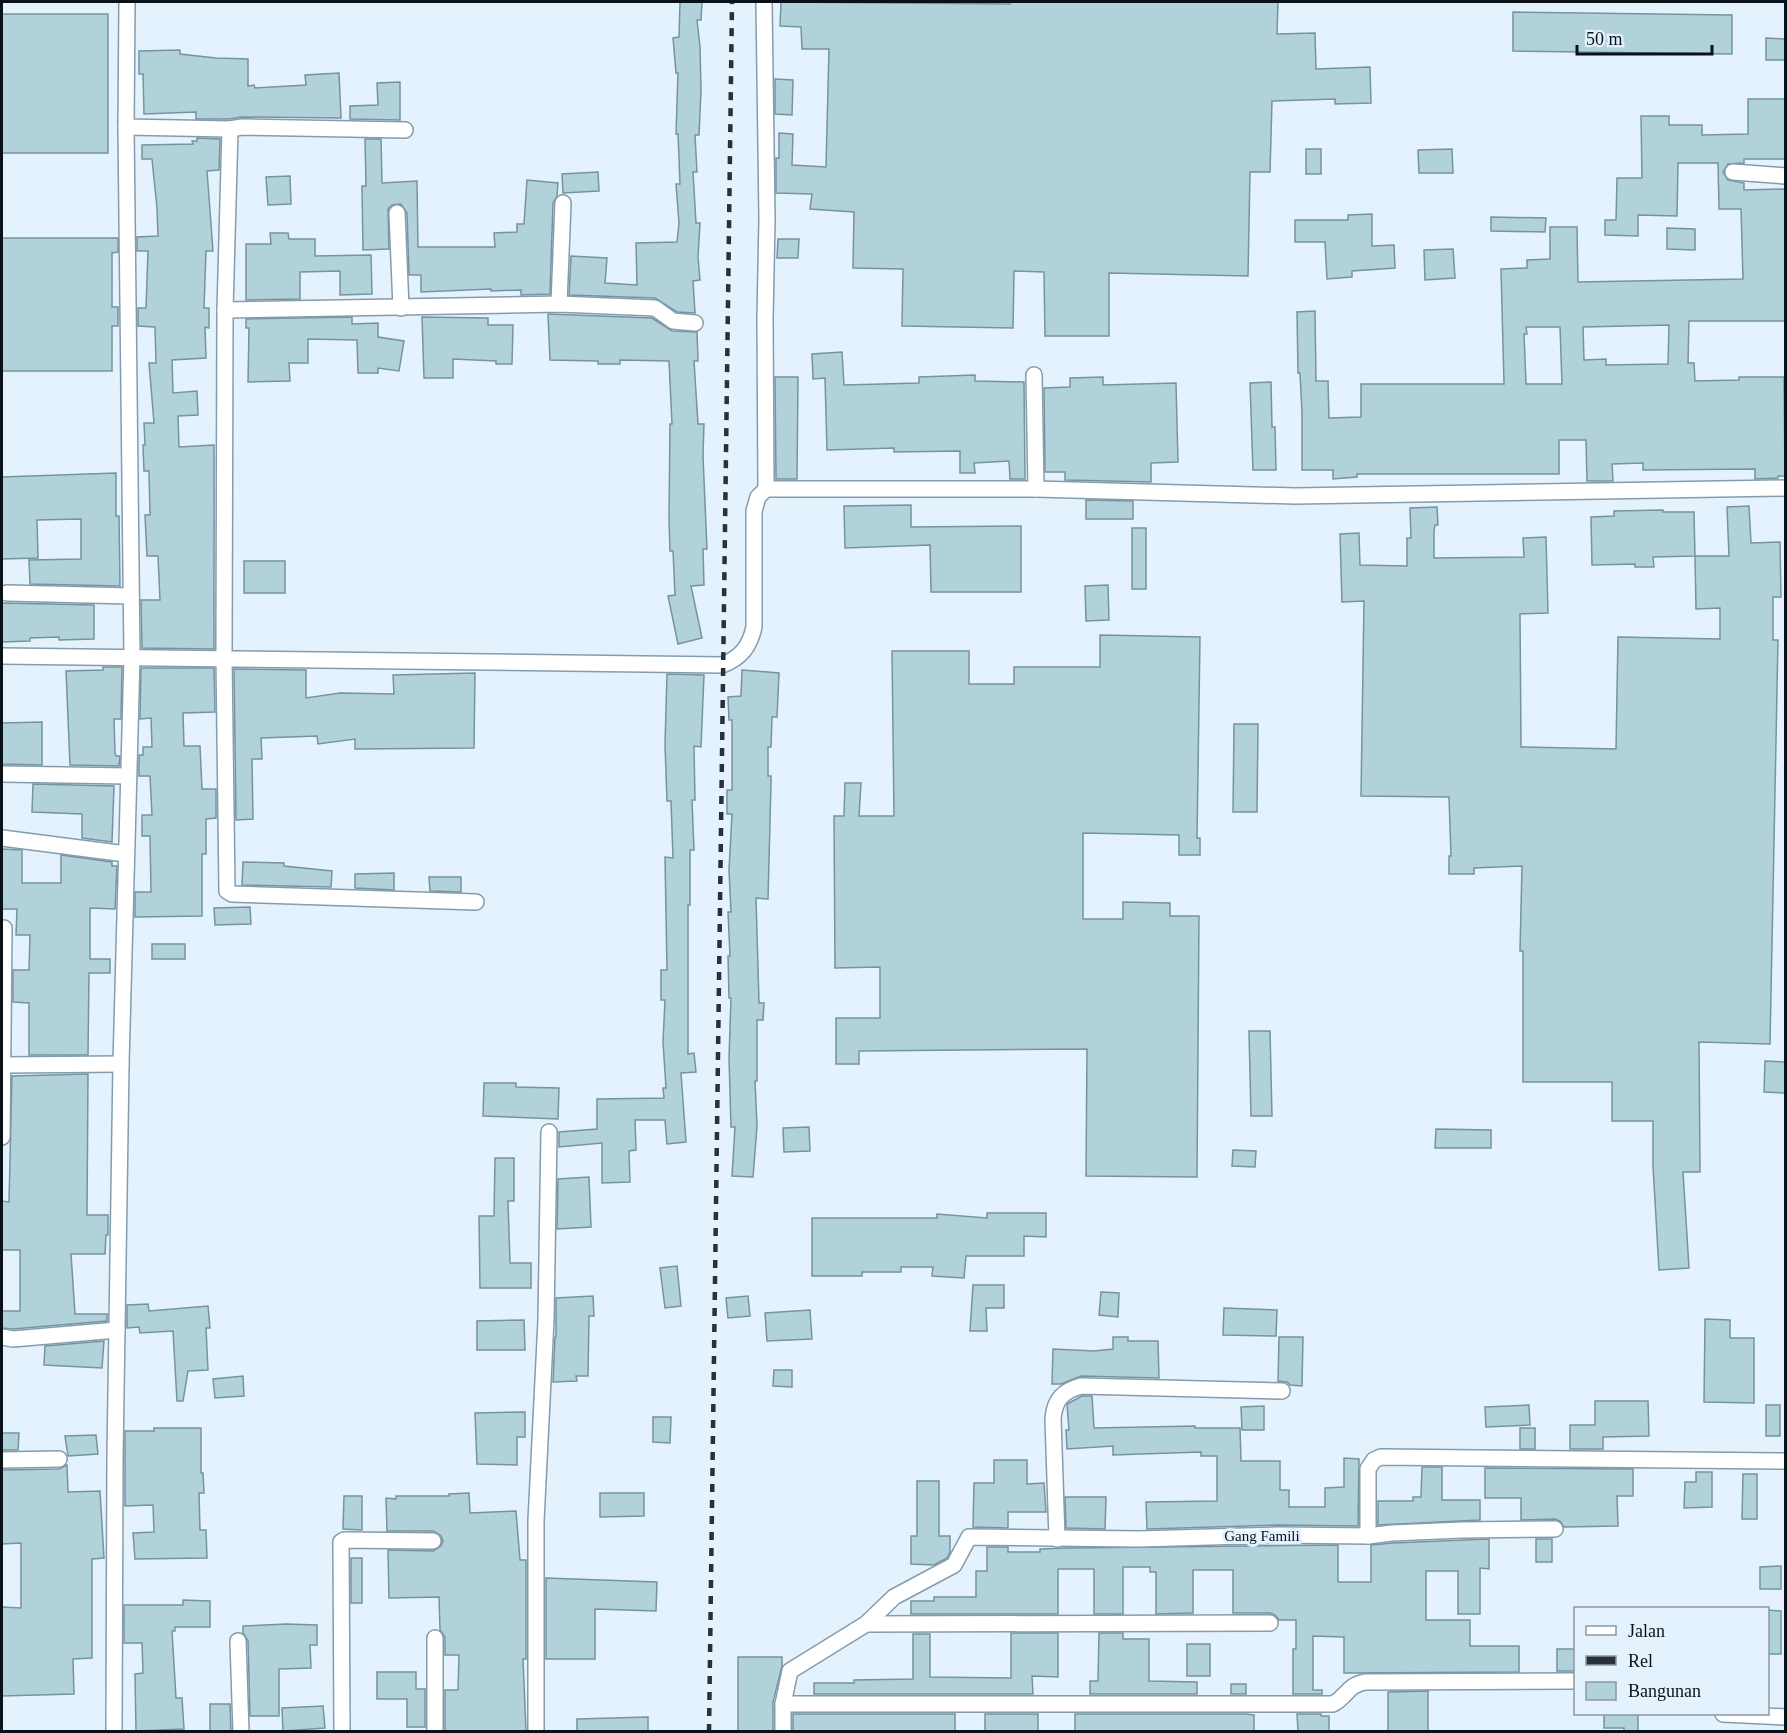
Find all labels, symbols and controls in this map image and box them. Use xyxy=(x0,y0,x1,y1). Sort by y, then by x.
scale bar xyxy=(1577,18,1712,56)
text: 50 m xyxy=(1586,29,1623,49)
street label: Gang Famili xyxy=(1224,1528,1300,1544)
legend xyxy=(1574,1607,1769,1715)
text: Jalan xyxy=(1628,1621,1665,1641)
text: Rel xyxy=(1628,1651,1653,1671)
text: Bangunan xyxy=(1628,1681,1701,1701)

